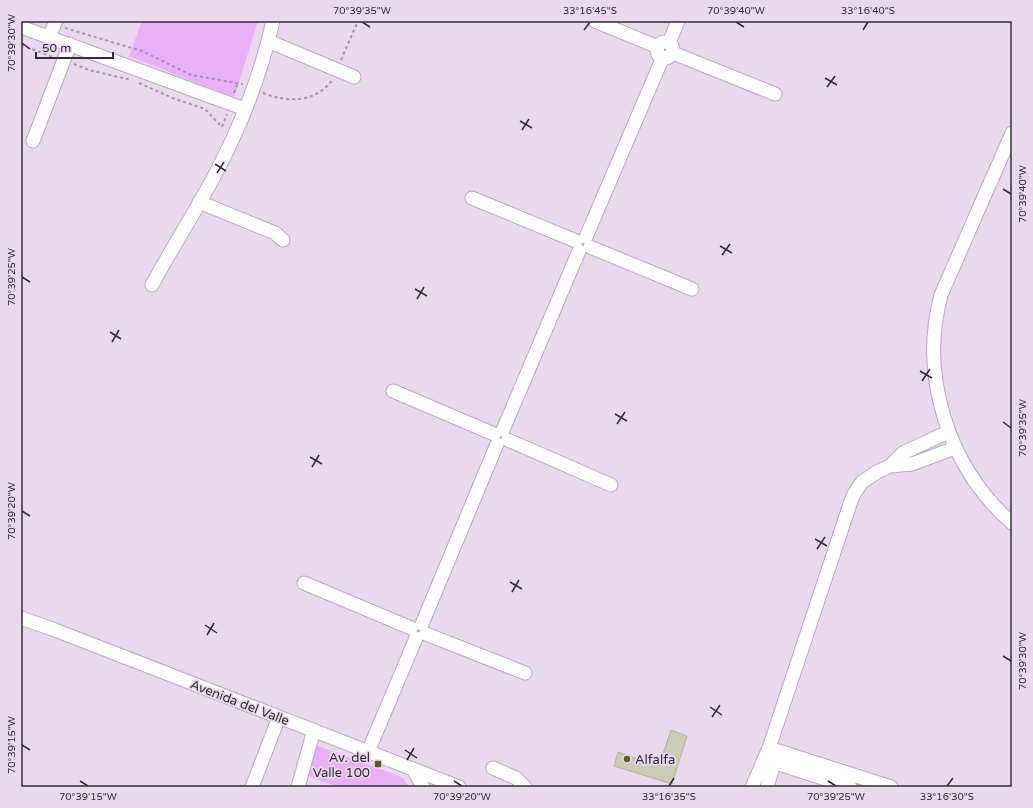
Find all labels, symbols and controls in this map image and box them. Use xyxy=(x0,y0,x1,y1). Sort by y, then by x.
text: 70°39'35"W xyxy=(333,5,391,17)
text: 33°16'45"S xyxy=(563,5,617,17)
text: 70°39'40"W xyxy=(707,5,765,17)
text: 33°16'40"S xyxy=(841,5,895,17)
text: 70°39'30"W xyxy=(6,14,18,72)
scale bar xyxy=(36,34,113,60)
text: 50 m xyxy=(42,41,71,55)
text: 70°39'40"W xyxy=(1017,165,1029,223)
text: 70°39'25"W xyxy=(6,248,18,306)
text: 70°39'35"W xyxy=(1017,399,1029,457)
text: 70°39'20"W xyxy=(6,482,18,540)
text: 70°39'30"W xyxy=(1017,632,1029,690)
street label: Avenida del Valle xyxy=(188,677,292,729)
text: 70°39'15"W xyxy=(6,716,18,774)
place label: Av. del Valle 100 xyxy=(313,750,370,781)
place label: Alfalfa xyxy=(635,752,675,768)
marker: Alfalfa xyxy=(622,754,632,764)
marker: Av. del Valle 100 xyxy=(373,759,383,769)
text: 70°39'15"W xyxy=(59,791,117,803)
text: 70°39'20"W xyxy=(433,791,491,803)
text: 33°16'35"S xyxy=(642,791,696,803)
text: 70°39'25"W xyxy=(807,791,865,803)
text: 33°16'30"S xyxy=(920,791,974,803)

